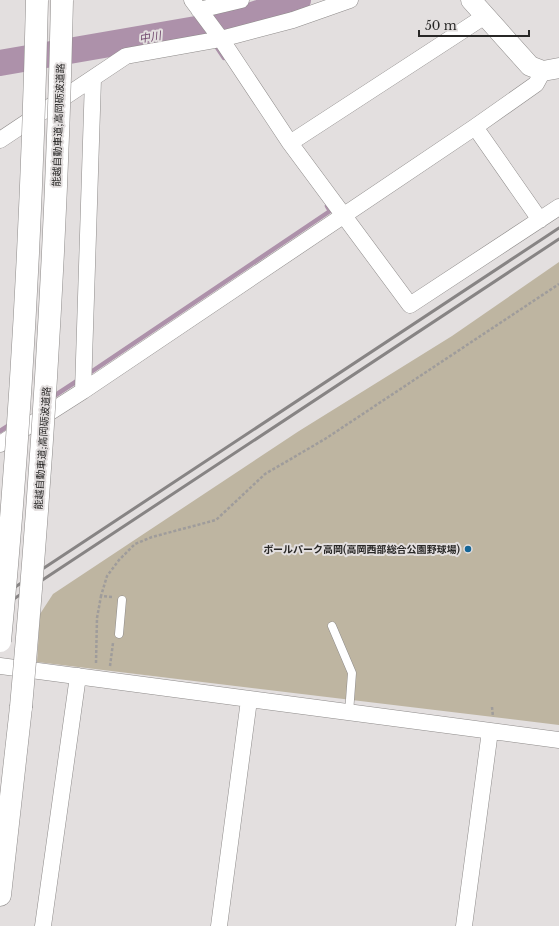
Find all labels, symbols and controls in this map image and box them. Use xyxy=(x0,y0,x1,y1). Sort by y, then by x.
scale bar xyxy=(419,12,529,38)
text: 50 m xyxy=(425,18,457,33)
water label: 中川 xyxy=(138,28,163,46)
street label: 能越自動車道;高岡砺波道路 xyxy=(50,63,67,187)
street label: 能越自動車道;高岡砺波道路 xyxy=(32,386,53,510)
place label: ボールパーク高岡(高岡西部総合公園野球場) xyxy=(263,543,461,556)
marker: ボールパーク高岡(高岡西部総合公園野球場) xyxy=(463,544,473,554)

